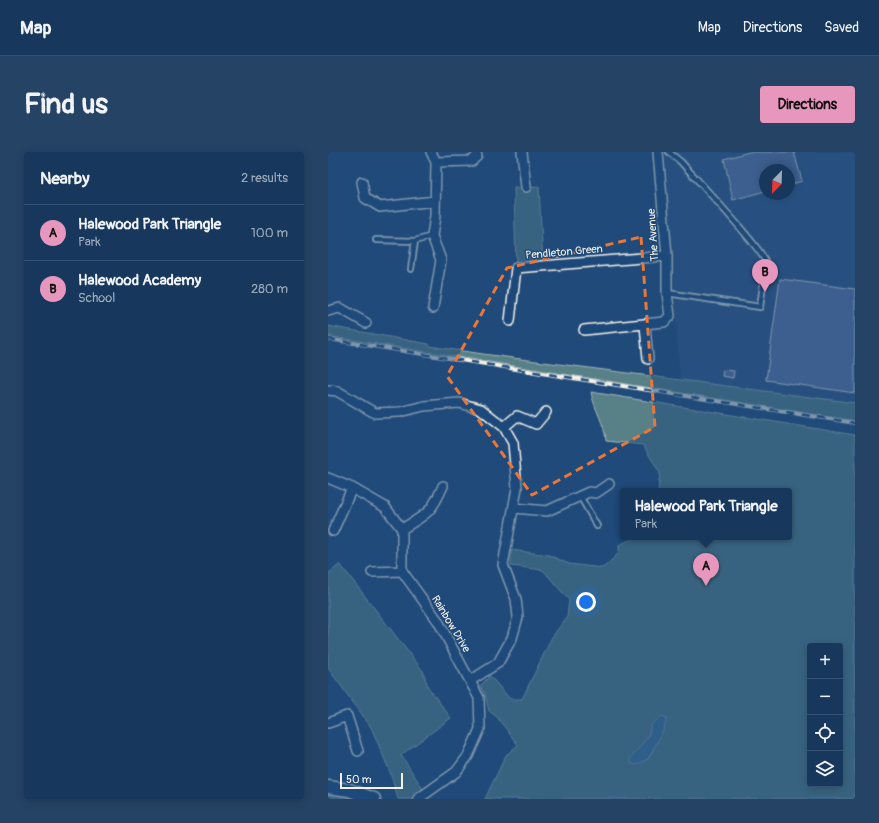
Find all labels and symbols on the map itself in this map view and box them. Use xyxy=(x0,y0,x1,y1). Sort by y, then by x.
north arrow xyxy=(759,164,795,200)
street label: The Avenue xyxy=(645,208,661,262)
street label: Pendleton Green xyxy=(525,242,603,262)
pin: B xyxy=(752,259,778,292)
pin: A xyxy=(693,553,719,586)
your location xyxy=(576,592,596,612)
street label: Rainbow Drive xyxy=(429,593,473,655)
scale bar xyxy=(340,771,403,790)

